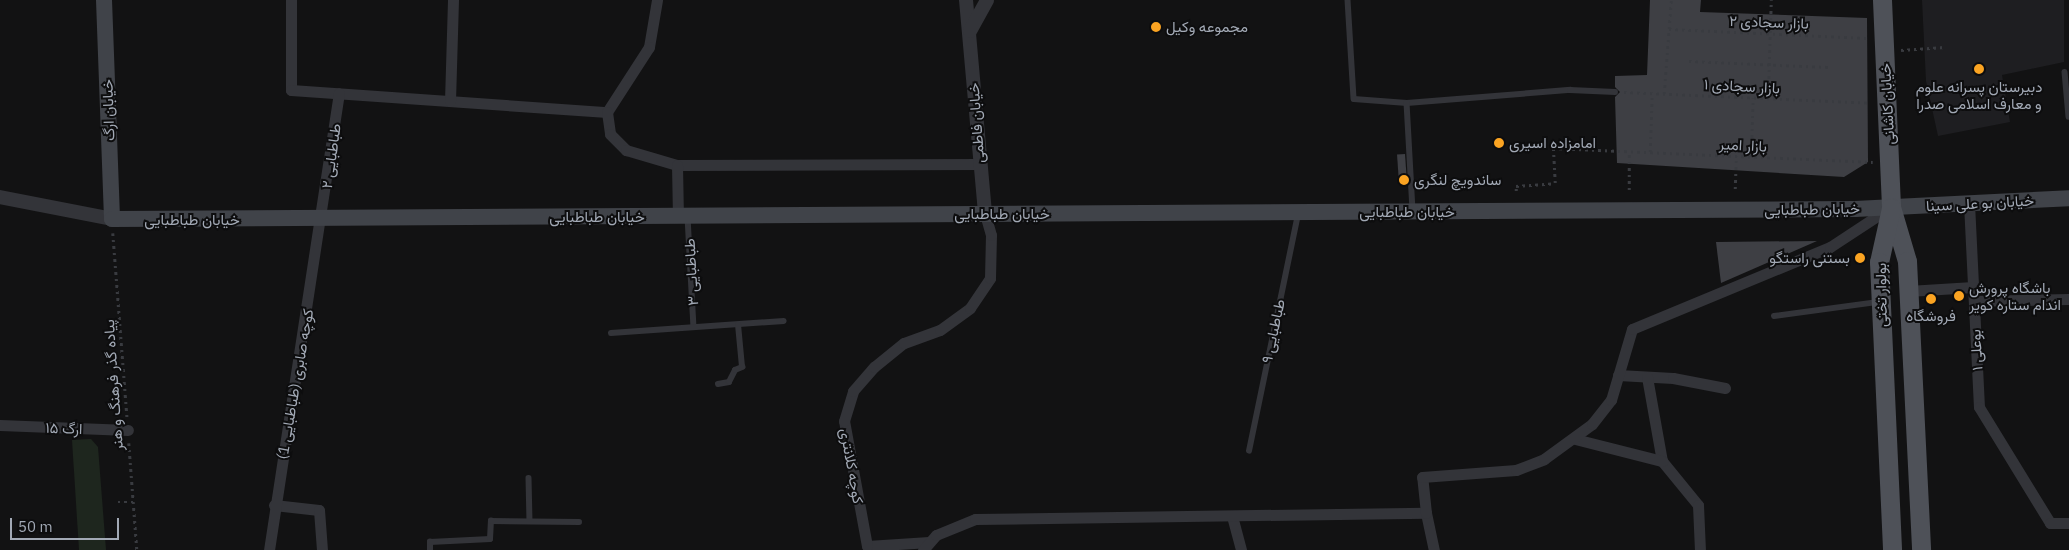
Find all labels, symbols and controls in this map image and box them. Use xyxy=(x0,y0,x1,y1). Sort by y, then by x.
street label: بازار سجادی ۲ xyxy=(1729,12,1809,32)
place label: مجموعه وکیل xyxy=(1166,18,1248,36)
marker: مجموعه وکیل xyxy=(1150,21,1162,33)
street label: خیابان کاشانی xyxy=(1876,63,1898,145)
marker: دبیرستان پسرانه علوم و معارف اسلامی صدرا xyxy=(1973,63,1985,75)
street label: بازار سجادی ۱ xyxy=(1703,75,1781,97)
place label: دبیرستان پسرانه علوم و معارف اسلامی صدرا xyxy=(1916,77,2042,112)
street label: خیابان ارگ xyxy=(98,79,118,141)
street label: خیابان فاطمی xyxy=(964,82,988,164)
street label: طباطبایی ۲ xyxy=(318,122,344,190)
place label: امامزاده اسیری xyxy=(1509,134,1596,152)
street label: بازار امیر xyxy=(1719,135,1767,155)
marker: امامزاده اسیری xyxy=(1493,137,1505,149)
place label: ساندویچ لنگری xyxy=(1414,171,1501,189)
marker: ساندویچ لنگری xyxy=(1398,174,1410,186)
street label: خیابان بو علی سینا xyxy=(1925,191,2035,215)
street label: خیابان طباطبایی xyxy=(1764,199,1860,219)
street label: خیابان طباطبایی xyxy=(1359,203,1455,221)
street label: خیابان طباطبایی xyxy=(954,205,1050,223)
street label: خیابان طباطبایی xyxy=(549,208,645,226)
street label: خیابان طباطبایی xyxy=(144,211,240,229)
street label: طباطبایی ۳ xyxy=(680,238,702,306)
place label: بستنی راستگو xyxy=(1769,249,1850,267)
marker: بستنی راستگو xyxy=(1854,252,1866,264)
street label: بولوار تختی xyxy=(1871,263,1891,327)
place label: باشگاه پرورش اندام ستاره کویر xyxy=(1969,278,2061,313)
marker: باشگاه پرورش اندام ستاره کویر xyxy=(1953,290,1965,302)
marker: فروشگاه xyxy=(1925,293,1937,305)
street label: طباطبایی ۹ xyxy=(1257,297,1289,365)
street label: کوچه صابری (طباطبایی 1) xyxy=(273,307,317,461)
place label: فروشگاه xyxy=(1906,307,1956,325)
street label: پیاده گذر فرهنگ و هنر xyxy=(99,319,127,451)
street label: بوعلی ۱ xyxy=(1966,329,1986,371)
street label: ارگ ۱۵ xyxy=(45,418,83,438)
street label: کوچه کلانتری xyxy=(837,427,867,505)
scale bar xyxy=(12,508,121,540)
text: 50 m xyxy=(18,517,53,536)

